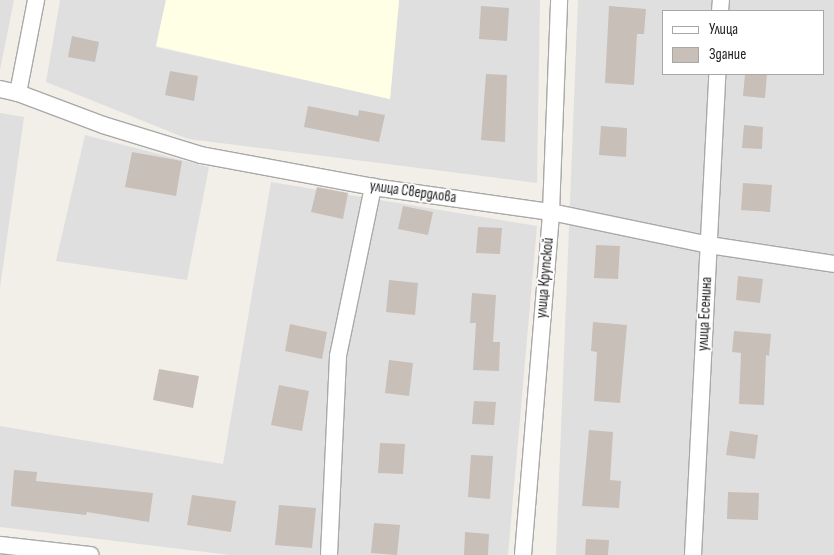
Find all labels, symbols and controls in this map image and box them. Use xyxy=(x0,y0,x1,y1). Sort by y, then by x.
legend xyxy=(662,10,824,75)
text: Улица xyxy=(709,20,738,39)
text: Здание xyxy=(709,45,746,64)
street label: улица Свердлова xyxy=(369,177,457,207)
street label: улица Крупской xyxy=(533,237,557,319)
street label: улица Есенина xyxy=(694,276,716,352)

